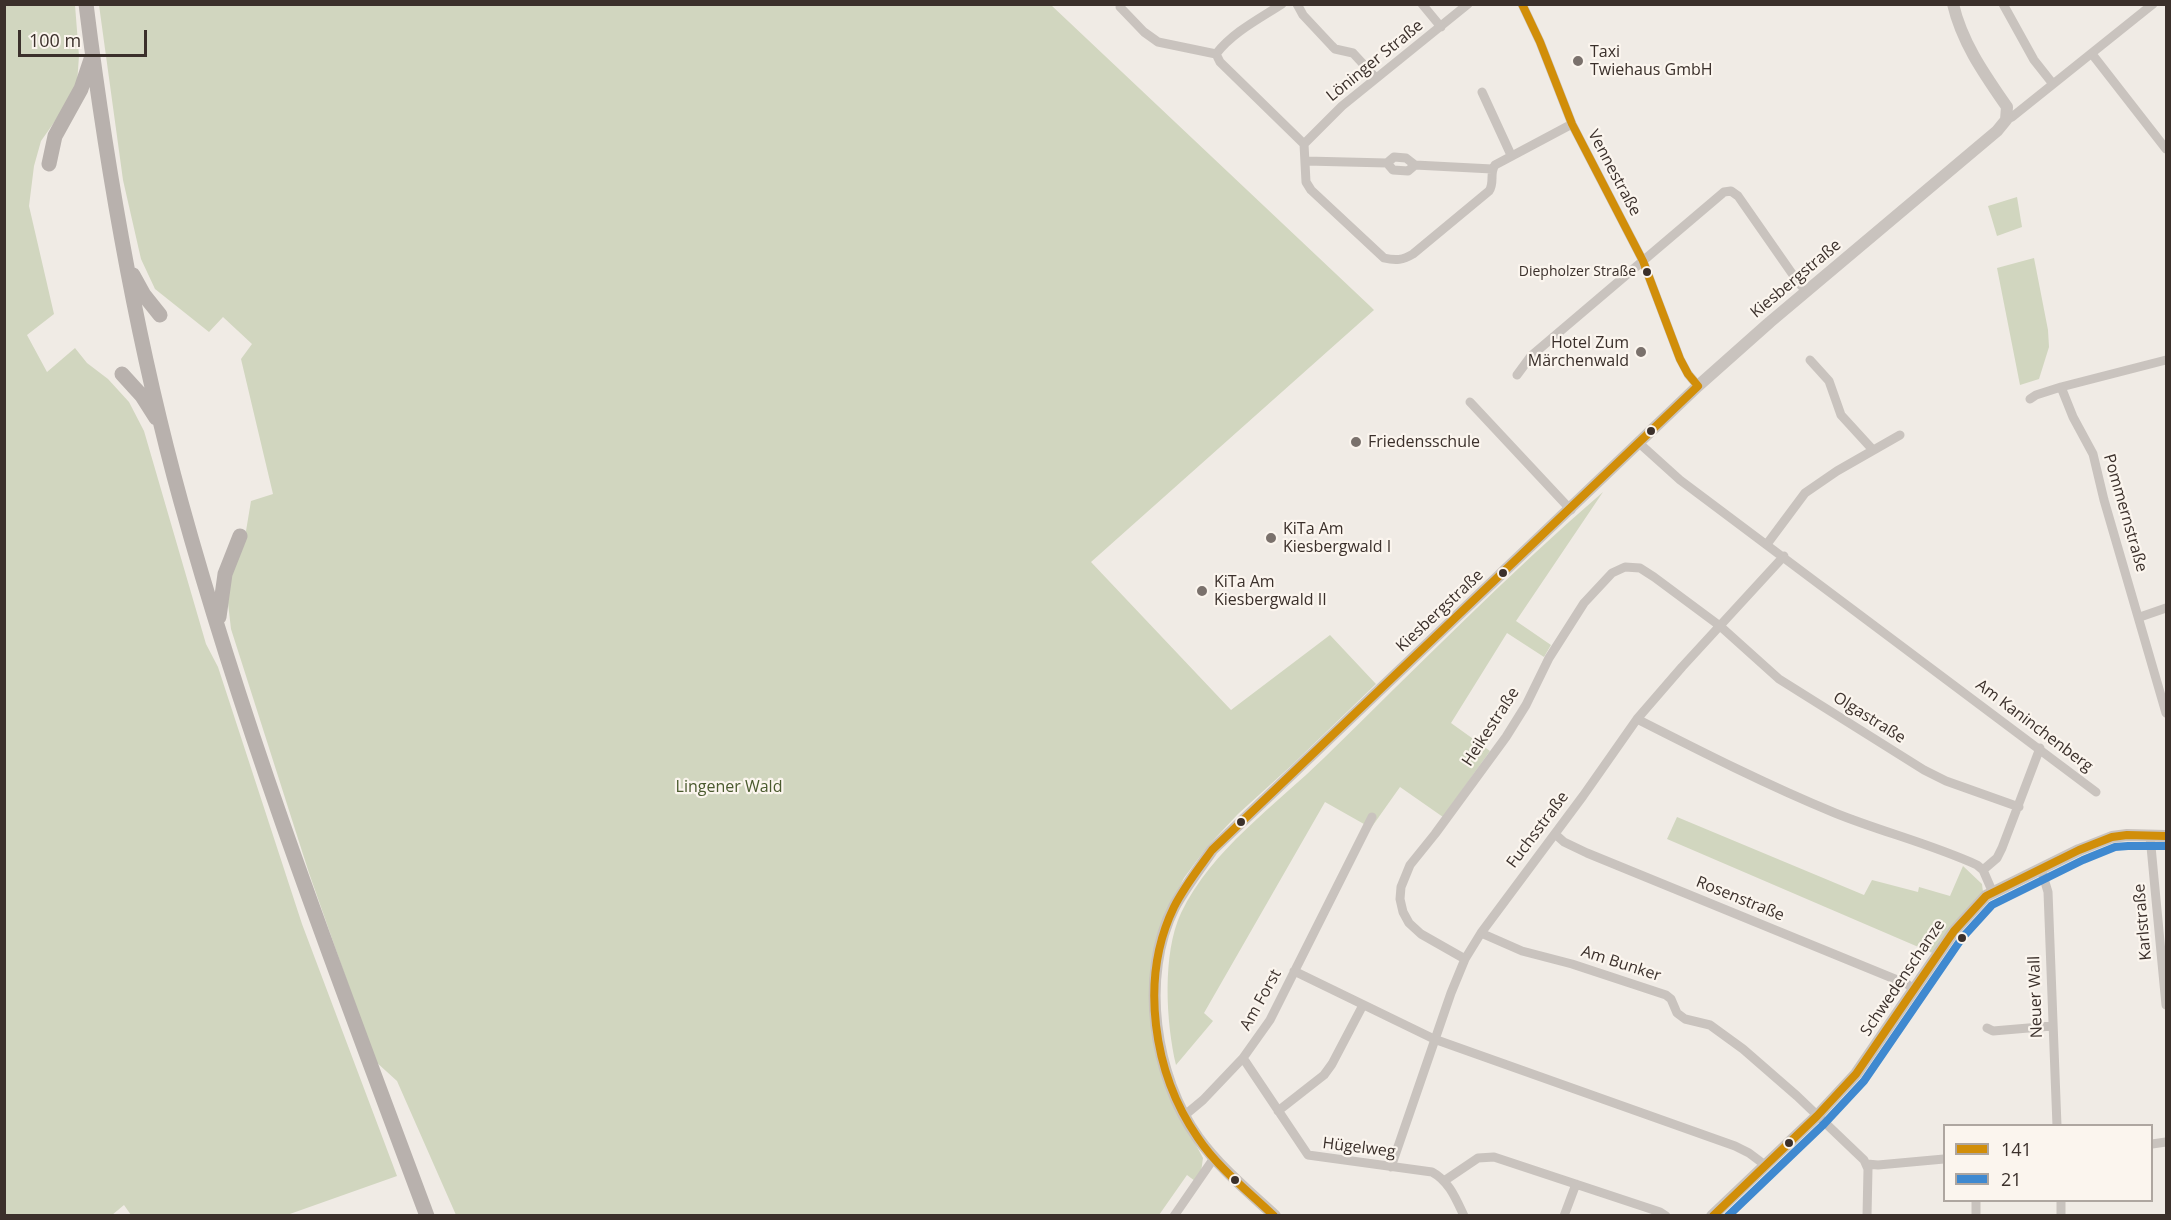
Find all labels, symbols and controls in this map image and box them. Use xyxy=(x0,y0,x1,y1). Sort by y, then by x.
street label: Löninger Straße xyxy=(1323,16,1427,106)
scale bar xyxy=(21,18,150,56)
text: 100 m xyxy=(29,28,81,52)
place label: Taxi Twiehaus GmbH xyxy=(1590,42,1713,80)
marker: Taxi Twiehaus GmbH xyxy=(1571,54,1585,68)
street label: Vennestraße xyxy=(1583,127,1645,219)
street label: Kiesbergstraße xyxy=(1747,236,1845,322)
place label: Diepholzer Straße xyxy=(1519,264,1636,280)
marker: Diepholzer Straße xyxy=(1641,266,1653,278)
place label: Hotel Zum Märchenwald xyxy=(1528,333,1629,371)
marker: Hotel Zum Märchenwald xyxy=(1634,345,1648,359)
unlabelled marker xyxy=(1645,425,1657,437)
place label: Friedensschule xyxy=(1368,432,1480,452)
marker: Friedensschule xyxy=(1349,435,1363,449)
street label: Pommernstraße xyxy=(2099,452,2151,574)
place label: KiTa Am Kiesbergwald I xyxy=(1283,519,1391,557)
marker: KiTa Am Kiesbergwald I xyxy=(1264,531,1278,545)
street label: Kiesbergstraße xyxy=(1392,566,1488,656)
unlabelled marker xyxy=(1497,567,1509,579)
place label: KiTa Am Kiesbergwald II xyxy=(1214,572,1327,610)
marker: KiTa Am Kiesbergwald II xyxy=(1195,584,1209,598)
street label: Am Kaninchenberg xyxy=(1972,676,2096,776)
street label: Heikestraße xyxy=(1458,684,1524,770)
street label: Olgastraße xyxy=(1829,688,1909,748)
park label: Lingener Wald xyxy=(676,777,782,797)
street label: Fuchsstraße xyxy=(1503,788,1573,872)
unlabelled marker xyxy=(1235,816,1247,828)
street label: Rosenstraße xyxy=(1693,873,1787,925)
street label: Karlstraße xyxy=(2130,883,2156,961)
street label: Schwedenschanze xyxy=(1857,916,1949,1040)
unlabelled marker xyxy=(1956,932,1968,944)
street label: Am Bunker xyxy=(1579,942,1663,986)
street label: Neuer Wall xyxy=(2025,956,2047,1038)
street label: Am Forst xyxy=(1236,966,1286,1034)
legend xyxy=(1943,1124,2153,1202)
street label: Hügelweg xyxy=(1321,1134,1397,1162)
unlabelled marker xyxy=(1783,1137,1795,1149)
text: 141 xyxy=(2001,1137,2032,1161)
text: 21 xyxy=(2001,1167,2022,1191)
unlabelled marker xyxy=(1229,1174,1241,1186)

